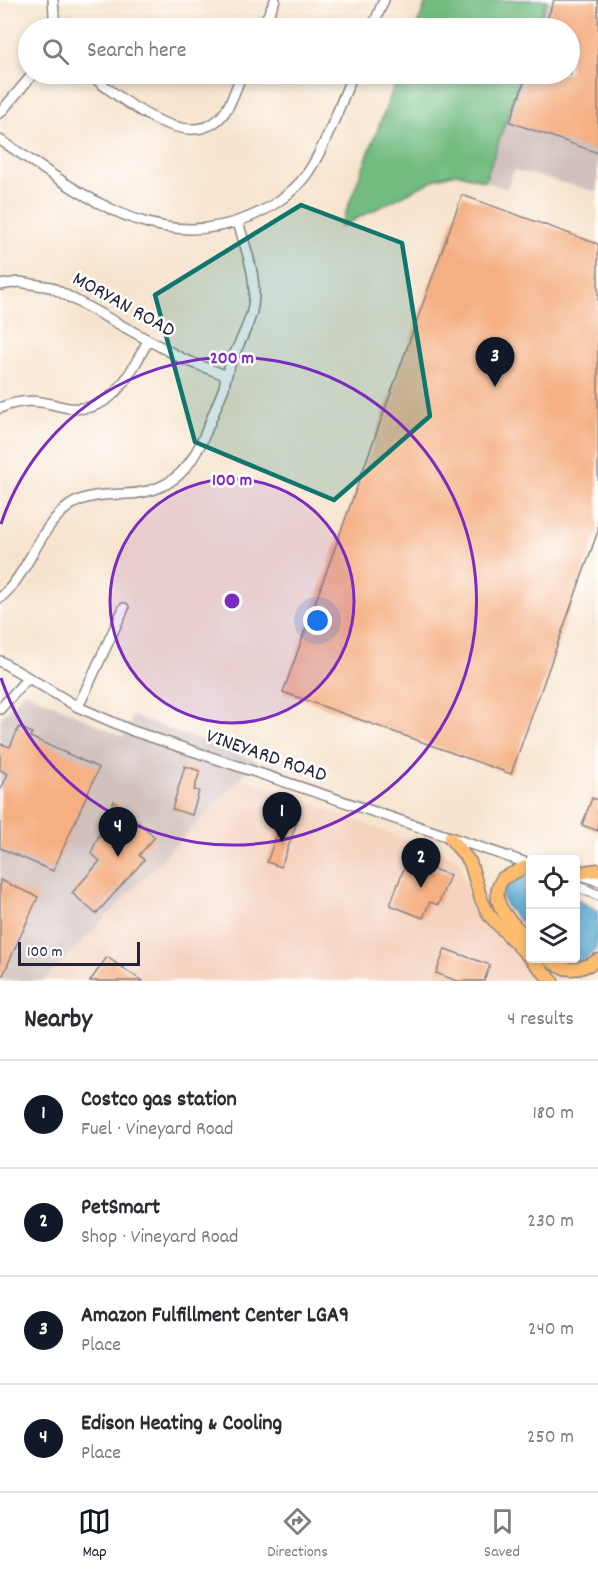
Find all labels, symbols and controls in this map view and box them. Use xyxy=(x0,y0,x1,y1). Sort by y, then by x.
search box xyxy=(18,18,580,84)
icon: search xyxy=(39,35,72,68)
text: Search here xyxy=(87,36,186,67)
street label: MORYAN ROAD xyxy=(66,265,180,347)
pin: 3 xyxy=(476,338,514,387)
text: 200 m xyxy=(210,347,254,372)
text: 100 m xyxy=(212,469,252,494)
centre of rings xyxy=(222,591,242,611)
your location xyxy=(303,606,332,635)
street label: VINEYARD ROAD xyxy=(201,722,331,792)
pin: 1 xyxy=(262,792,302,842)
pin: 4 xyxy=(98,808,138,857)
pin: 2 xyxy=(402,838,440,888)
map controls xyxy=(526,855,580,963)
button: locate xyxy=(526,855,580,909)
button: layers xyxy=(526,909,580,963)
scale bar xyxy=(18,939,140,966)
text: 100 m xyxy=(27,941,63,964)
text: Nearby xyxy=(24,1002,92,1039)
text: 4 results xyxy=(507,1006,574,1034)
text: Costco gas station xyxy=(81,1085,237,1116)
text: 1 xyxy=(41,1100,46,1128)
text: 180 m xyxy=(532,1100,574,1128)
text: Fuel · Vineyard Road xyxy=(81,1116,233,1144)
text: PetSmart xyxy=(81,1193,160,1224)
text: 2 xyxy=(39,1208,48,1236)
text: 230 m xyxy=(527,1208,574,1236)
text: Shop · Vineyard Road xyxy=(81,1224,238,1252)
text: Amazon Fulfillment Center LGA9 xyxy=(81,1301,349,1332)
text: 3 xyxy=(39,1316,48,1344)
text: 240 m xyxy=(528,1316,574,1344)
text: Place xyxy=(81,1332,121,1360)
text: Edison Heating & Cooling xyxy=(81,1409,282,1440)
text: 4 xyxy=(39,1424,48,1452)
text: 250 m xyxy=(527,1424,574,1452)
text: Place xyxy=(81,1440,121,1468)
tab: Map xyxy=(78,1505,111,1564)
tab: Directions xyxy=(267,1505,328,1564)
tab: Saved xyxy=(484,1505,520,1564)

